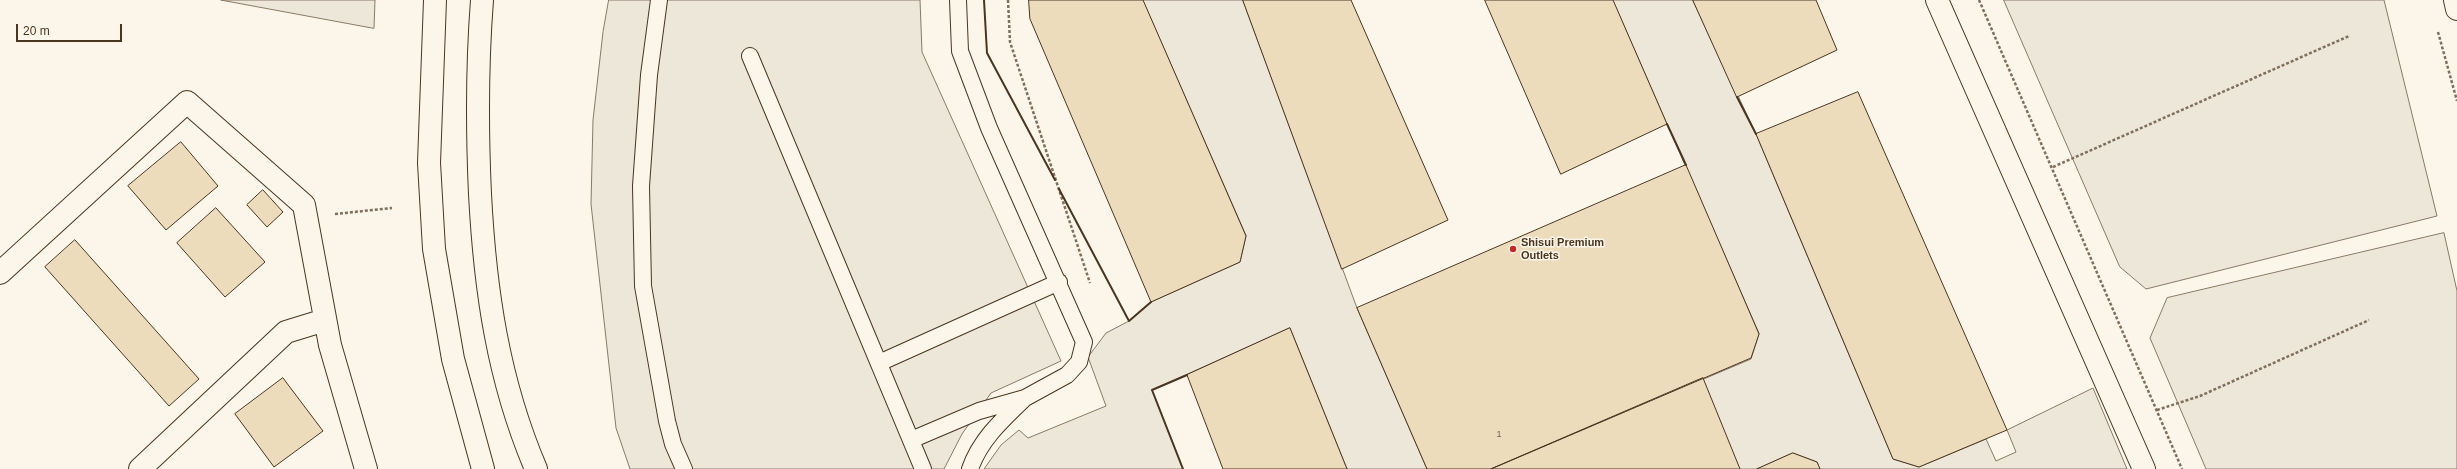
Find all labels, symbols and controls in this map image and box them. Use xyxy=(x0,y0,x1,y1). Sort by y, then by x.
scale bar xyxy=(18,16,124,42)
text: 20 m xyxy=(23,24,50,38)
place label: Shisui Premium Outlets xyxy=(1521,236,1604,262)
marker: Shisui Premium Outlets xyxy=(1508,244,1518,254)
house number: 1 xyxy=(1496,430,1502,440)

